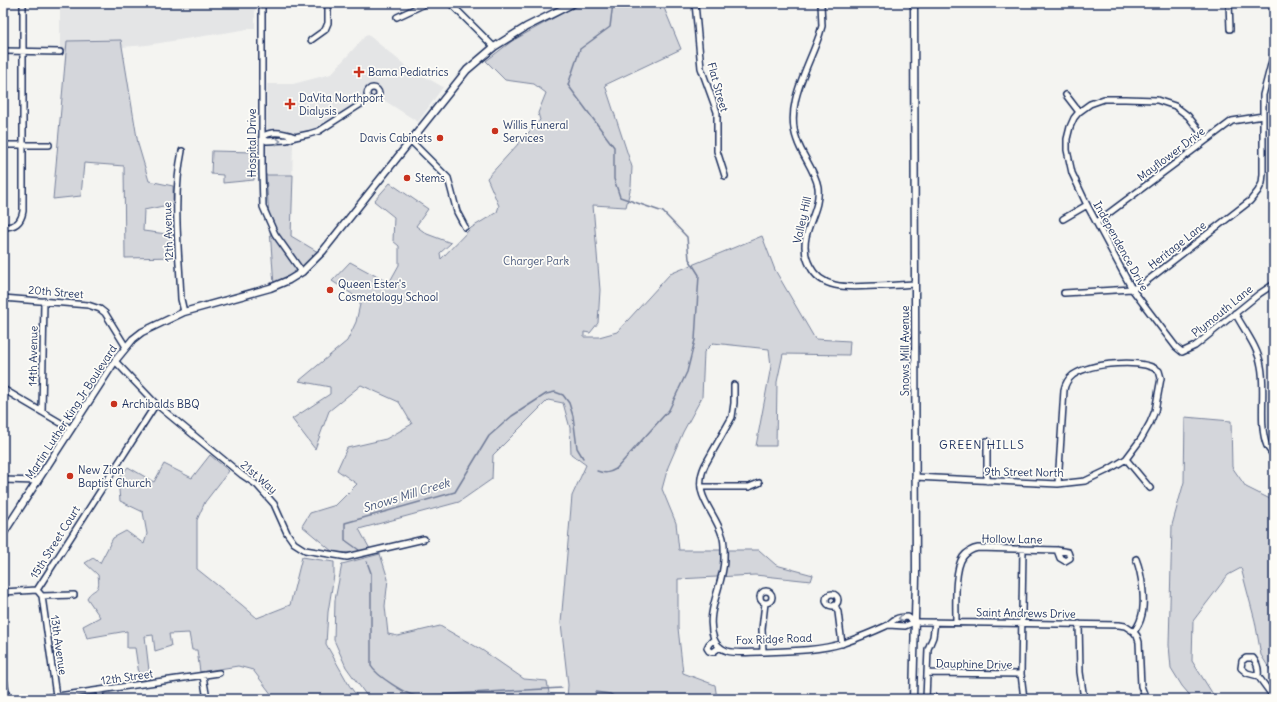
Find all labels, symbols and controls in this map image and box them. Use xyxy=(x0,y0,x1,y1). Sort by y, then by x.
street label: Flat Street xyxy=(704,61,732,114)
place label: Bama Pediatrics xyxy=(368,65,449,79)
marker: Bama Pediatrics xyxy=(353,66,365,78)
place label: DaVita Northport Dialysis xyxy=(299,91,384,118)
marker: DaVita Northport Dialysis xyxy=(284,98,296,110)
street label: Hospital Drive xyxy=(245,108,259,177)
place label: Willis Funeral Services xyxy=(503,118,568,145)
street label: Mayflower Drive xyxy=(1134,124,1208,184)
marker: Willis Funeral Services xyxy=(490,126,500,136)
place label: Davis Cabinets xyxy=(360,131,432,145)
marker: Davis Cabinets xyxy=(435,133,445,143)
one-way arrow xyxy=(275,136,281,145)
place label: Stems xyxy=(415,171,445,185)
marker: Stems xyxy=(402,173,412,183)
street label: Valley Hill xyxy=(790,195,814,245)
street label: Independence Drive xyxy=(1090,199,1152,293)
street label: 12th Avenue xyxy=(160,202,176,262)
street label: Heritage Lane xyxy=(1145,218,1209,272)
park label: Charger Park xyxy=(503,254,569,268)
place label: Queen Ester's Cosmetology School xyxy=(338,277,438,304)
street label: Plymouth Lane xyxy=(1189,282,1255,340)
street label: 20th Street xyxy=(28,283,84,301)
marker: Queen Ester's Cosmetology School xyxy=(325,285,335,295)
street label: Snows Mill Avenue xyxy=(898,306,912,396)
street label: 14th Avenue xyxy=(25,326,41,386)
street label: Martin Luther King Jr Boulevard xyxy=(22,342,120,482)
place label: Archibalds BBQ xyxy=(122,397,199,411)
marker: Archibalds BBQ xyxy=(109,399,119,409)
district label: GREEN HILLS xyxy=(939,437,1025,452)
street label: 21st Way xyxy=(238,457,280,497)
place label: New Zion Baptist Church xyxy=(78,463,151,490)
street label: 9th Street North xyxy=(984,464,1064,480)
marker: New Zion Baptist Church xyxy=(65,471,75,481)
water label: Snows Mill Creek xyxy=(361,474,452,515)
street label: 15th Street Court xyxy=(27,503,83,581)
street label: Hollow Lane xyxy=(981,531,1043,547)
street label: Saint Andrews Drive xyxy=(976,605,1076,621)
street label: 13th Avenue xyxy=(48,614,70,676)
one-way arrow xyxy=(898,614,905,622)
street label: Fox Ridge Road xyxy=(736,631,813,647)
street label: Dauphine Drive xyxy=(936,656,1012,672)
street label: 12th Street xyxy=(100,666,154,688)

